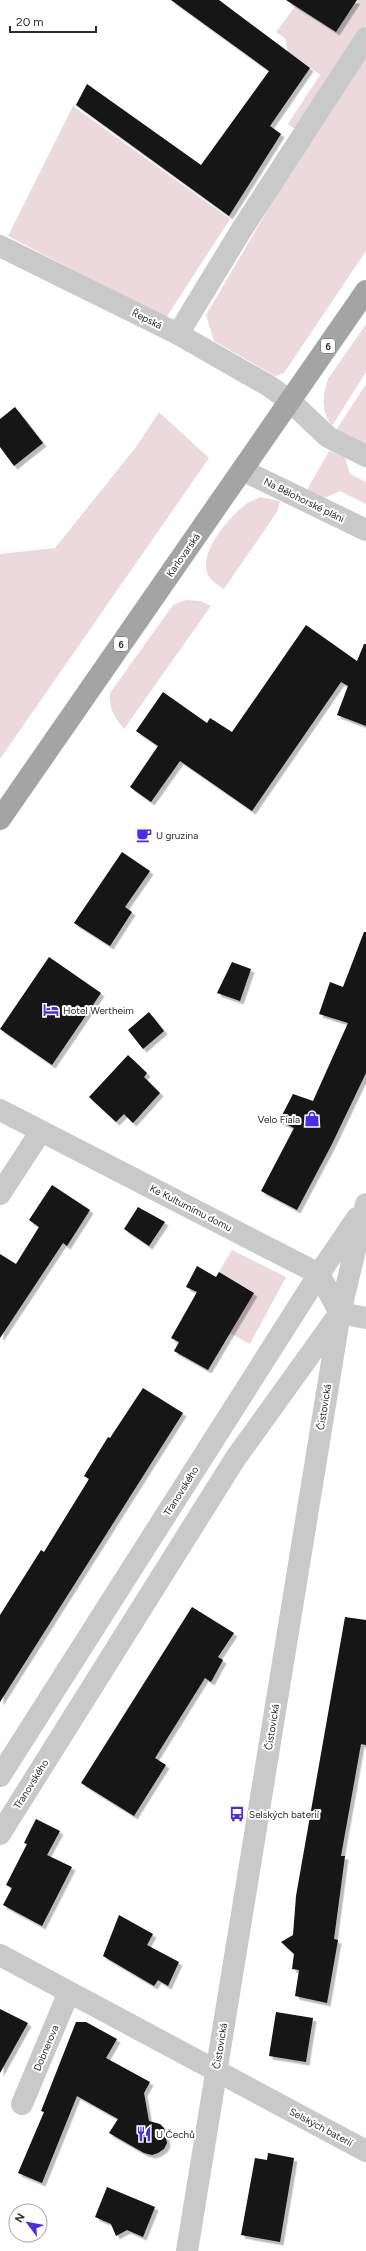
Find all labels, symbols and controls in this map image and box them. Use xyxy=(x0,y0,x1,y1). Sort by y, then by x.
scale bar xyxy=(10,8,96,34)
text: 20 m xyxy=(16,15,44,29)
street label: Řepská xyxy=(130,306,164,332)
road number: 6 xyxy=(321,339,335,353)
street label: Na Bělohorské pláni xyxy=(262,475,346,525)
street label: Karlovarská xyxy=(163,531,203,579)
road number: 6 xyxy=(114,637,128,651)
cafe icon: U gruzina xyxy=(135,826,153,844)
place label: U gruzina xyxy=(156,829,198,842)
hotel icon: Hotel Wertheim xyxy=(42,1001,60,1019)
place label: Hotel Wertheim xyxy=(63,1004,134,1017)
shop icon: Velo Fiala xyxy=(303,1110,321,1128)
place label: Velo Fiala xyxy=(257,1113,300,1126)
street label: Ke Kulturnímu domu xyxy=(148,1182,234,1234)
street label: Čistovická xyxy=(314,1383,334,1431)
street label: Třanovského xyxy=(161,1464,202,1518)
street label: Čistovická xyxy=(262,1703,282,1751)
street label: Třanovského xyxy=(11,1757,52,1811)
bus stop icon: Selských baterií xyxy=(228,1805,246,1823)
place label: Selských baterií xyxy=(249,1808,320,1821)
street label: Čistovická xyxy=(210,2022,230,2070)
street label: Dobnerova xyxy=(30,2023,62,2073)
street label: Selských baterií xyxy=(287,2105,356,2150)
restaurant icon: U Čechů xyxy=(135,2125,153,2143)
place label: U Čechů xyxy=(156,2128,195,2141)
north arrow xyxy=(8,2203,48,2243)
text: N xyxy=(12,2211,28,2225)

